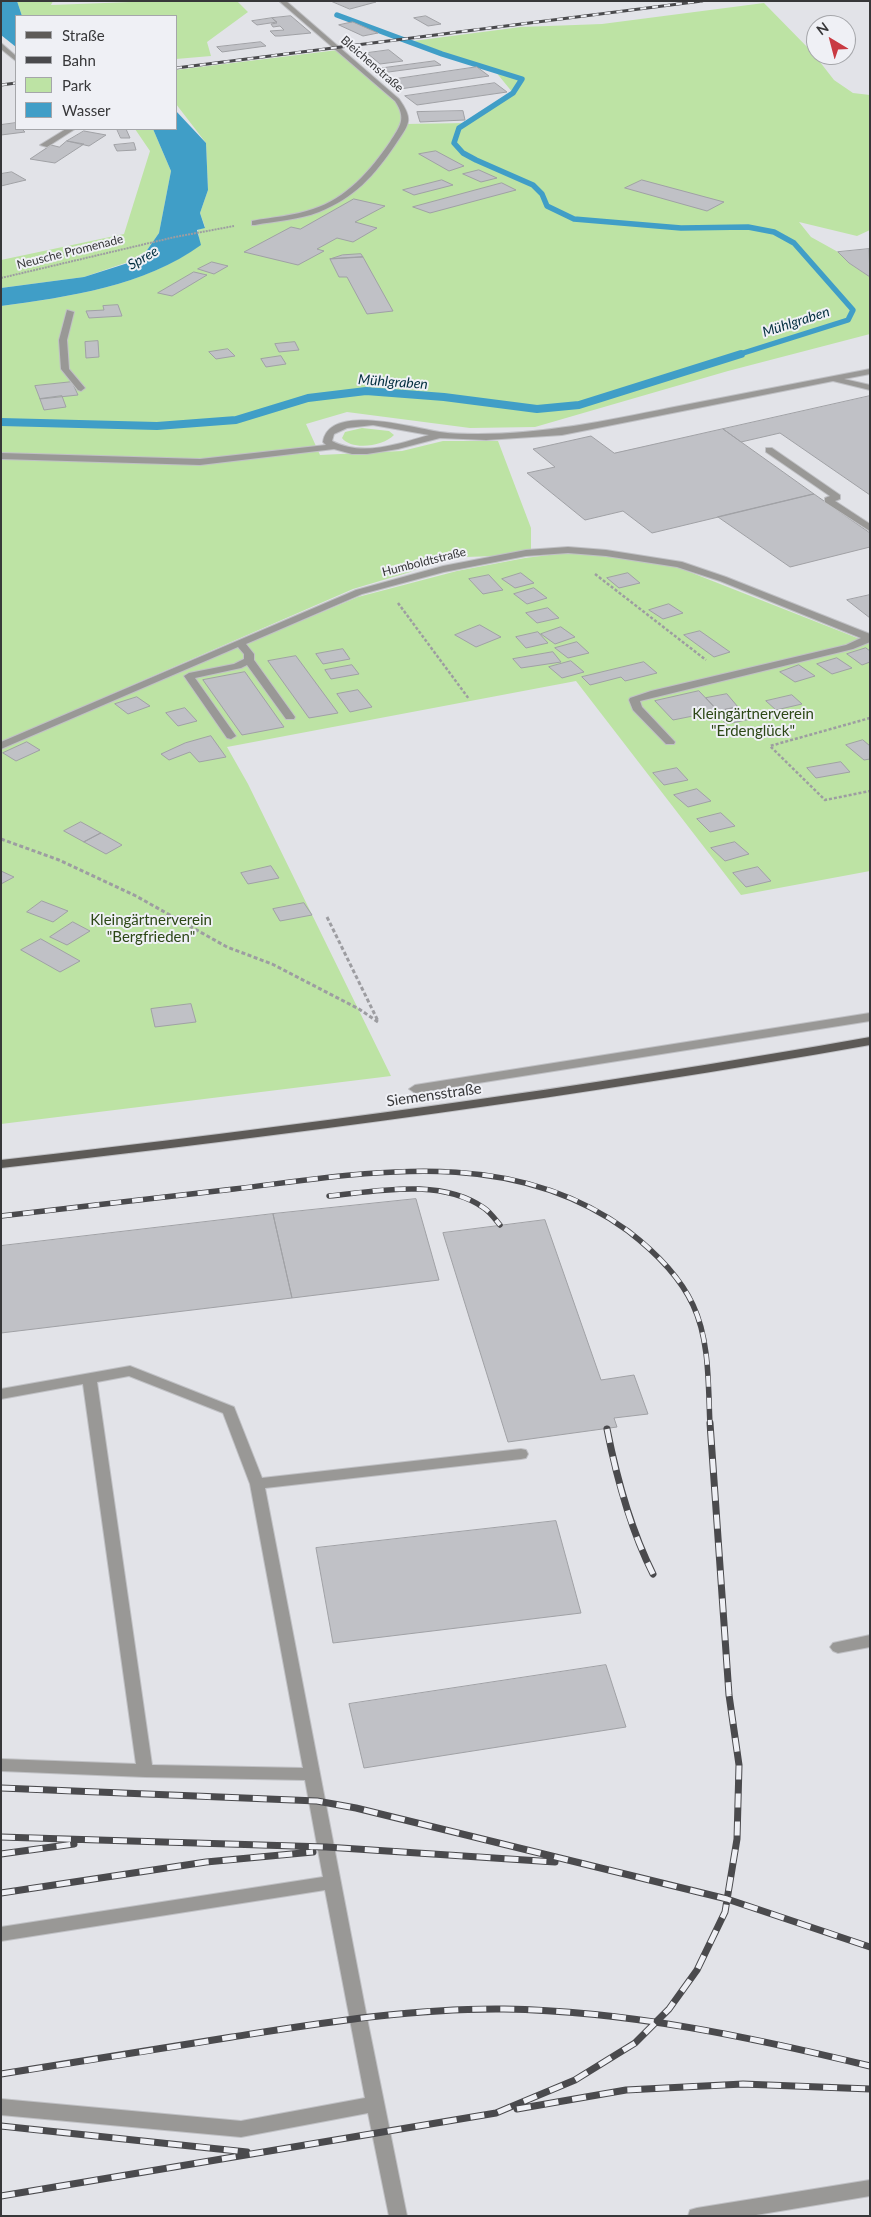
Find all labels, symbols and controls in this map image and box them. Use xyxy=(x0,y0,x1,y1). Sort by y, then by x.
legend xyxy=(15,15,178,130)
north arrow xyxy=(806,15,856,65)
text: N xyxy=(813,18,832,38)
text: Straße xyxy=(62,26,105,44)
street label: Bleichenstraße xyxy=(338,33,406,95)
text: Bahn xyxy=(62,51,96,69)
text: Park xyxy=(62,76,91,94)
text: Wasser xyxy=(62,101,111,119)
street label: Neusche Promenade xyxy=(15,232,125,272)
water label: Spree xyxy=(125,243,161,273)
water label: Mühlgraben xyxy=(760,303,832,341)
water label: Mühlgraben xyxy=(358,371,428,393)
street label: Humboldtstraße xyxy=(381,545,467,579)
park label: Kleingärtnerverein "Erdenglück" xyxy=(692,705,814,740)
park label: Kleingärtnerverein "Bergfrieden" xyxy=(90,911,212,946)
street label: Siemensstraße xyxy=(385,1079,483,1111)

